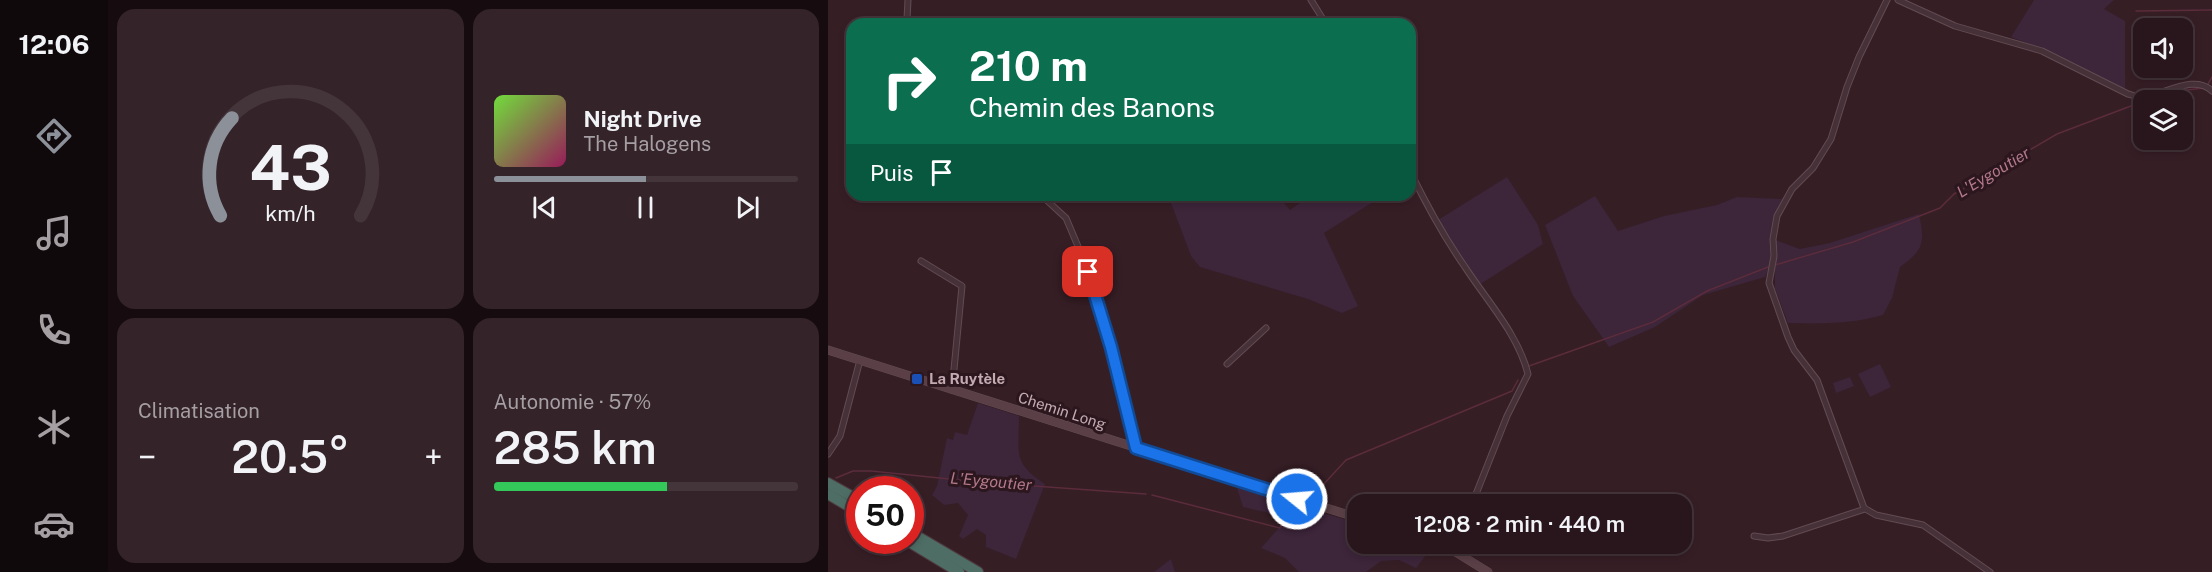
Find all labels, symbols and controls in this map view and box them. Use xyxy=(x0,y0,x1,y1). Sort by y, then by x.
map controls xyxy=(2133,18,2193,150)
button: sound xyxy=(2133,18,2193,78)
text: 12:06 xyxy=(18,28,90,60)
text: 210 m xyxy=(969,41,1088,90)
icon: right xyxy=(870,42,948,120)
button: layers xyxy=(2133,90,2193,150)
text: Chemin des Banons xyxy=(969,91,1215,123)
text: Night Drive xyxy=(584,106,702,132)
icon: directions xyxy=(33,115,75,157)
text: 43 xyxy=(249,131,331,204)
text: The Halogens xyxy=(584,132,711,156)
water label: L'Eygoutier xyxy=(1953,143,2034,202)
icon: arrive xyxy=(925,156,958,189)
text: Puis xyxy=(870,160,913,186)
icon: previous xyxy=(528,191,561,224)
icon: pause xyxy=(629,191,662,224)
icon: next xyxy=(731,191,764,224)
text: km/h xyxy=(265,202,315,227)
icon: music xyxy=(33,212,75,254)
pin xyxy=(1062,246,1113,297)
icon: arrive xyxy=(1071,255,1104,288)
icon: phone xyxy=(33,309,75,351)
place label: La Ruytèle xyxy=(929,370,1005,387)
marker: La Ruytèle xyxy=(910,372,924,386)
street label: Chemin Long xyxy=(1016,388,1108,433)
text: Autonomie · 57% xyxy=(494,390,651,414)
text: Climatisation xyxy=(138,399,260,423)
icon: climate xyxy=(33,406,75,448)
text: 285 km xyxy=(494,421,657,474)
text: 20.5° xyxy=(231,430,349,483)
text: − xyxy=(138,438,156,476)
text: + xyxy=(424,438,442,476)
position arrow xyxy=(1265,467,1329,531)
water label: L'Eygoutier xyxy=(949,468,1033,495)
speed limit sign: 50 xyxy=(846,476,924,554)
icon: car xyxy=(33,503,75,545)
text: 12:08 · 2 min · 440 m xyxy=(1414,511,1625,537)

